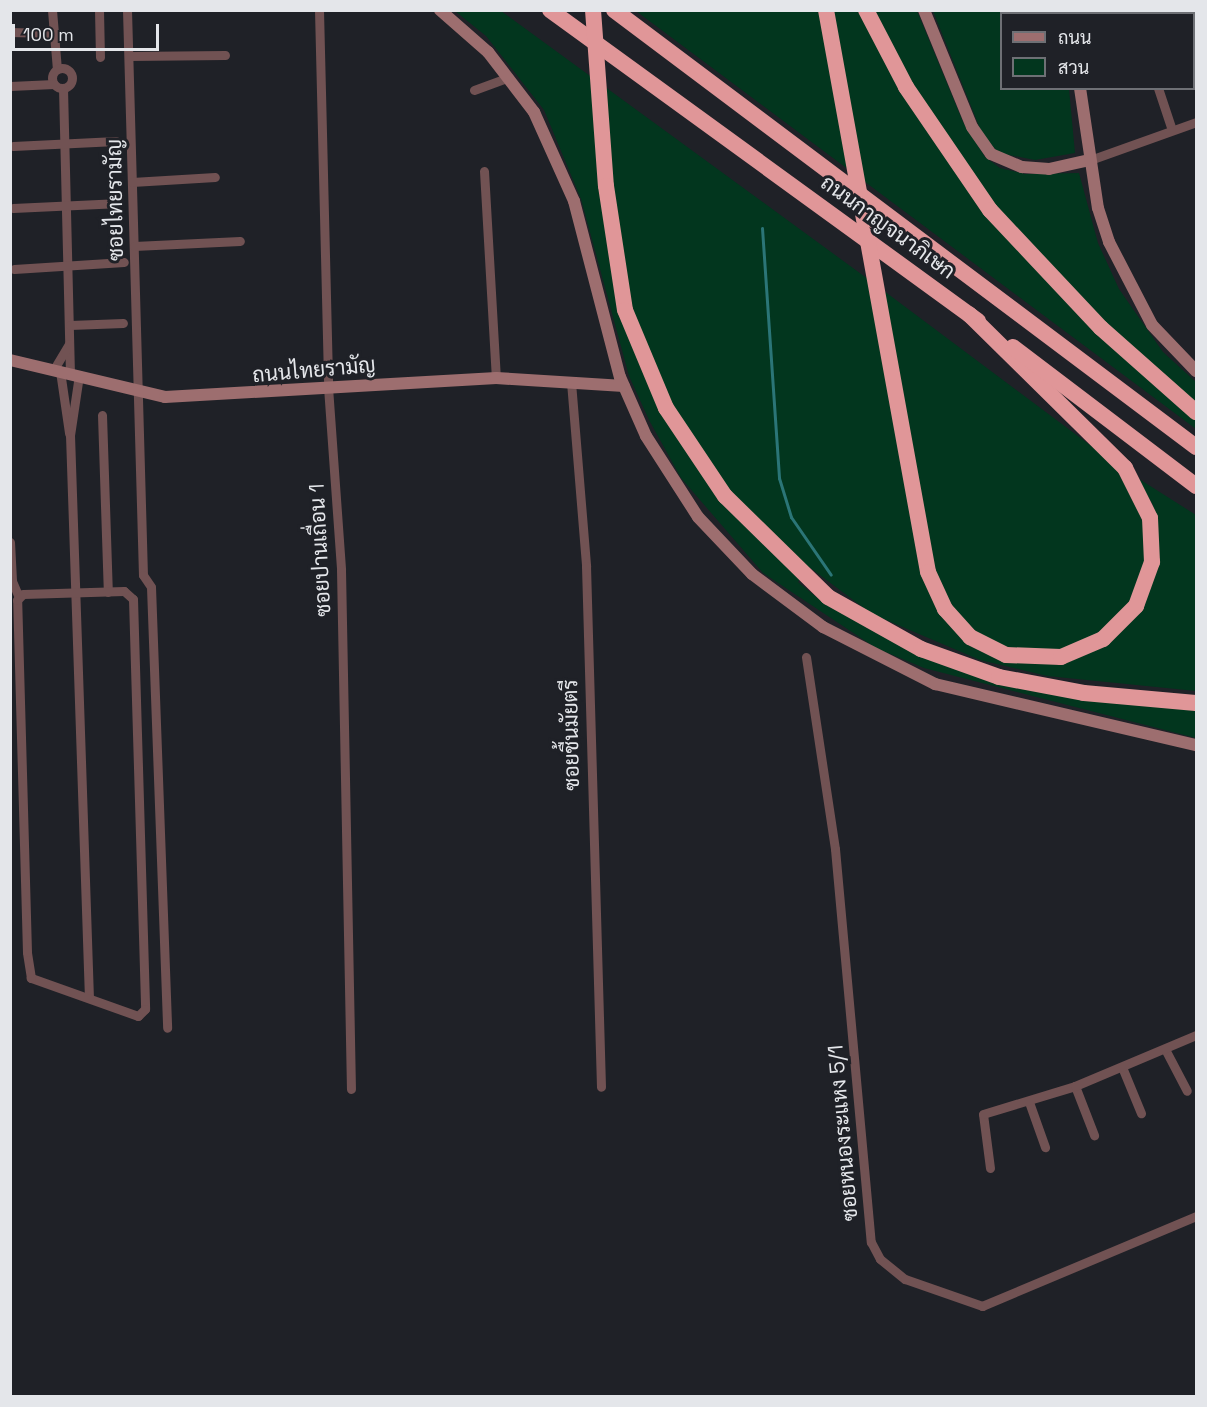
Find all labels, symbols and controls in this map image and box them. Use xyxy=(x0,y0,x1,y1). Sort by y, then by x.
scale bar xyxy=(15,12,162,50)
legend xyxy=(1000,12,1195,90)
text: 100 m xyxy=(23,23,74,46)
text: ถนน xyxy=(1058,26,1091,49)
text: สวน xyxy=(1058,56,1089,79)
street label: ซอยไทยรามัญ xyxy=(101,139,129,261)
street label: ถนนกาญจนาภิเษก xyxy=(816,170,960,284)
street label: ถนนไทยรามัญ xyxy=(251,352,377,388)
street label: ซอยปานเถื่อน 1 xyxy=(304,483,336,617)
street label: ซอยชื้นมัยตรี xyxy=(557,679,585,791)
street label: ซอยหนองระแหง 5/1 xyxy=(823,1044,863,1222)

